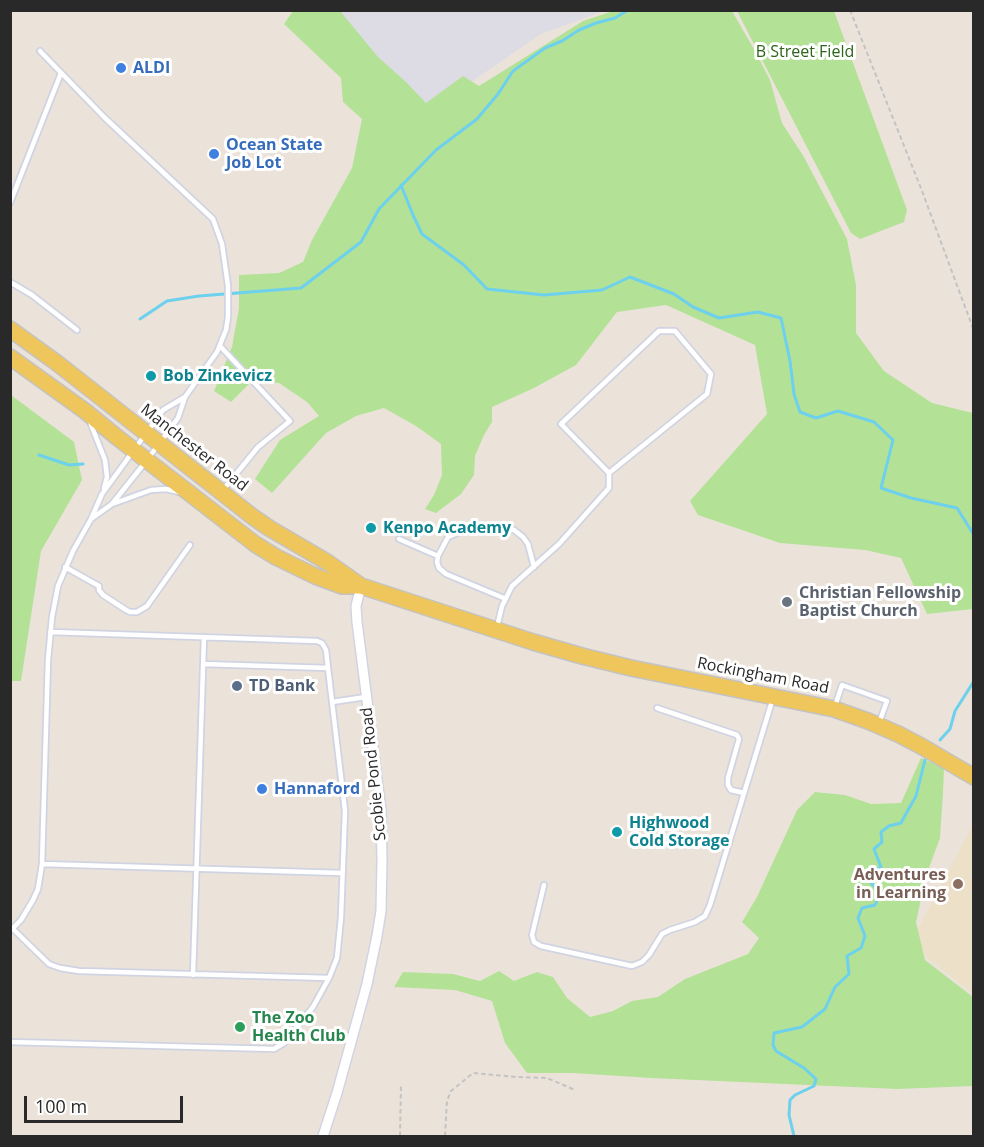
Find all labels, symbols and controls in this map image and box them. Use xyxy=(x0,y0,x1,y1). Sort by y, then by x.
park label: B Street Field xyxy=(756,42,854,62)
place label: ALDI xyxy=(133,58,170,78)
marker: ALDI xyxy=(114,61,128,75)
place label: Ocean State Job Lot xyxy=(226,135,323,173)
marker: Ocean State Job Lot xyxy=(207,147,221,161)
place label: Bob Zinkevicz xyxy=(163,366,272,386)
marker: Bob Zinkevicz xyxy=(144,369,158,383)
street label: Manchester Road xyxy=(137,400,251,496)
place label: Kenpo Academy xyxy=(383,518,511,538)
marker: Kenpo Academy xyxy=(364,521,378,535)
place label: Christian Fellowship Baptist Church xyxy=(799,583,961,621)
marker: Christian Fellowship Baptist Church xyxy=(780,595,794,609)
street label: Rockingham Road xyxy=(695,654,831,698)
place label: TD Bank xyxy=(249,676,315,696)
marker: TD Bank xyxy=(230,679,244,693)
street label: Scobie Pond Road xyxy=(357,706,391,842)
place label: Hannaford xyxy=(274,779,360,799)
marker: Hannaford xyxy=(255,782,269,796)
place label: Highwood Cold Storage xyxy=(629,813,729,851)
marker: Highwood Cold Storage xyxy=(610,825,624,839)
place label: Adventures in Learning xyxy=(854,865,946,903)
marker: Adventures in Learning xyxy=(951,877,965,891)
place label: The Zoo Health Club xyxy=(252,1008,346,1046)
marker: The Zoo Health Club xyxy=(233,1020,247,1034)
scale bar xyxy=(27,1084,186,1122)
text: 100 m xyxy=(35,1094,87,1118)

